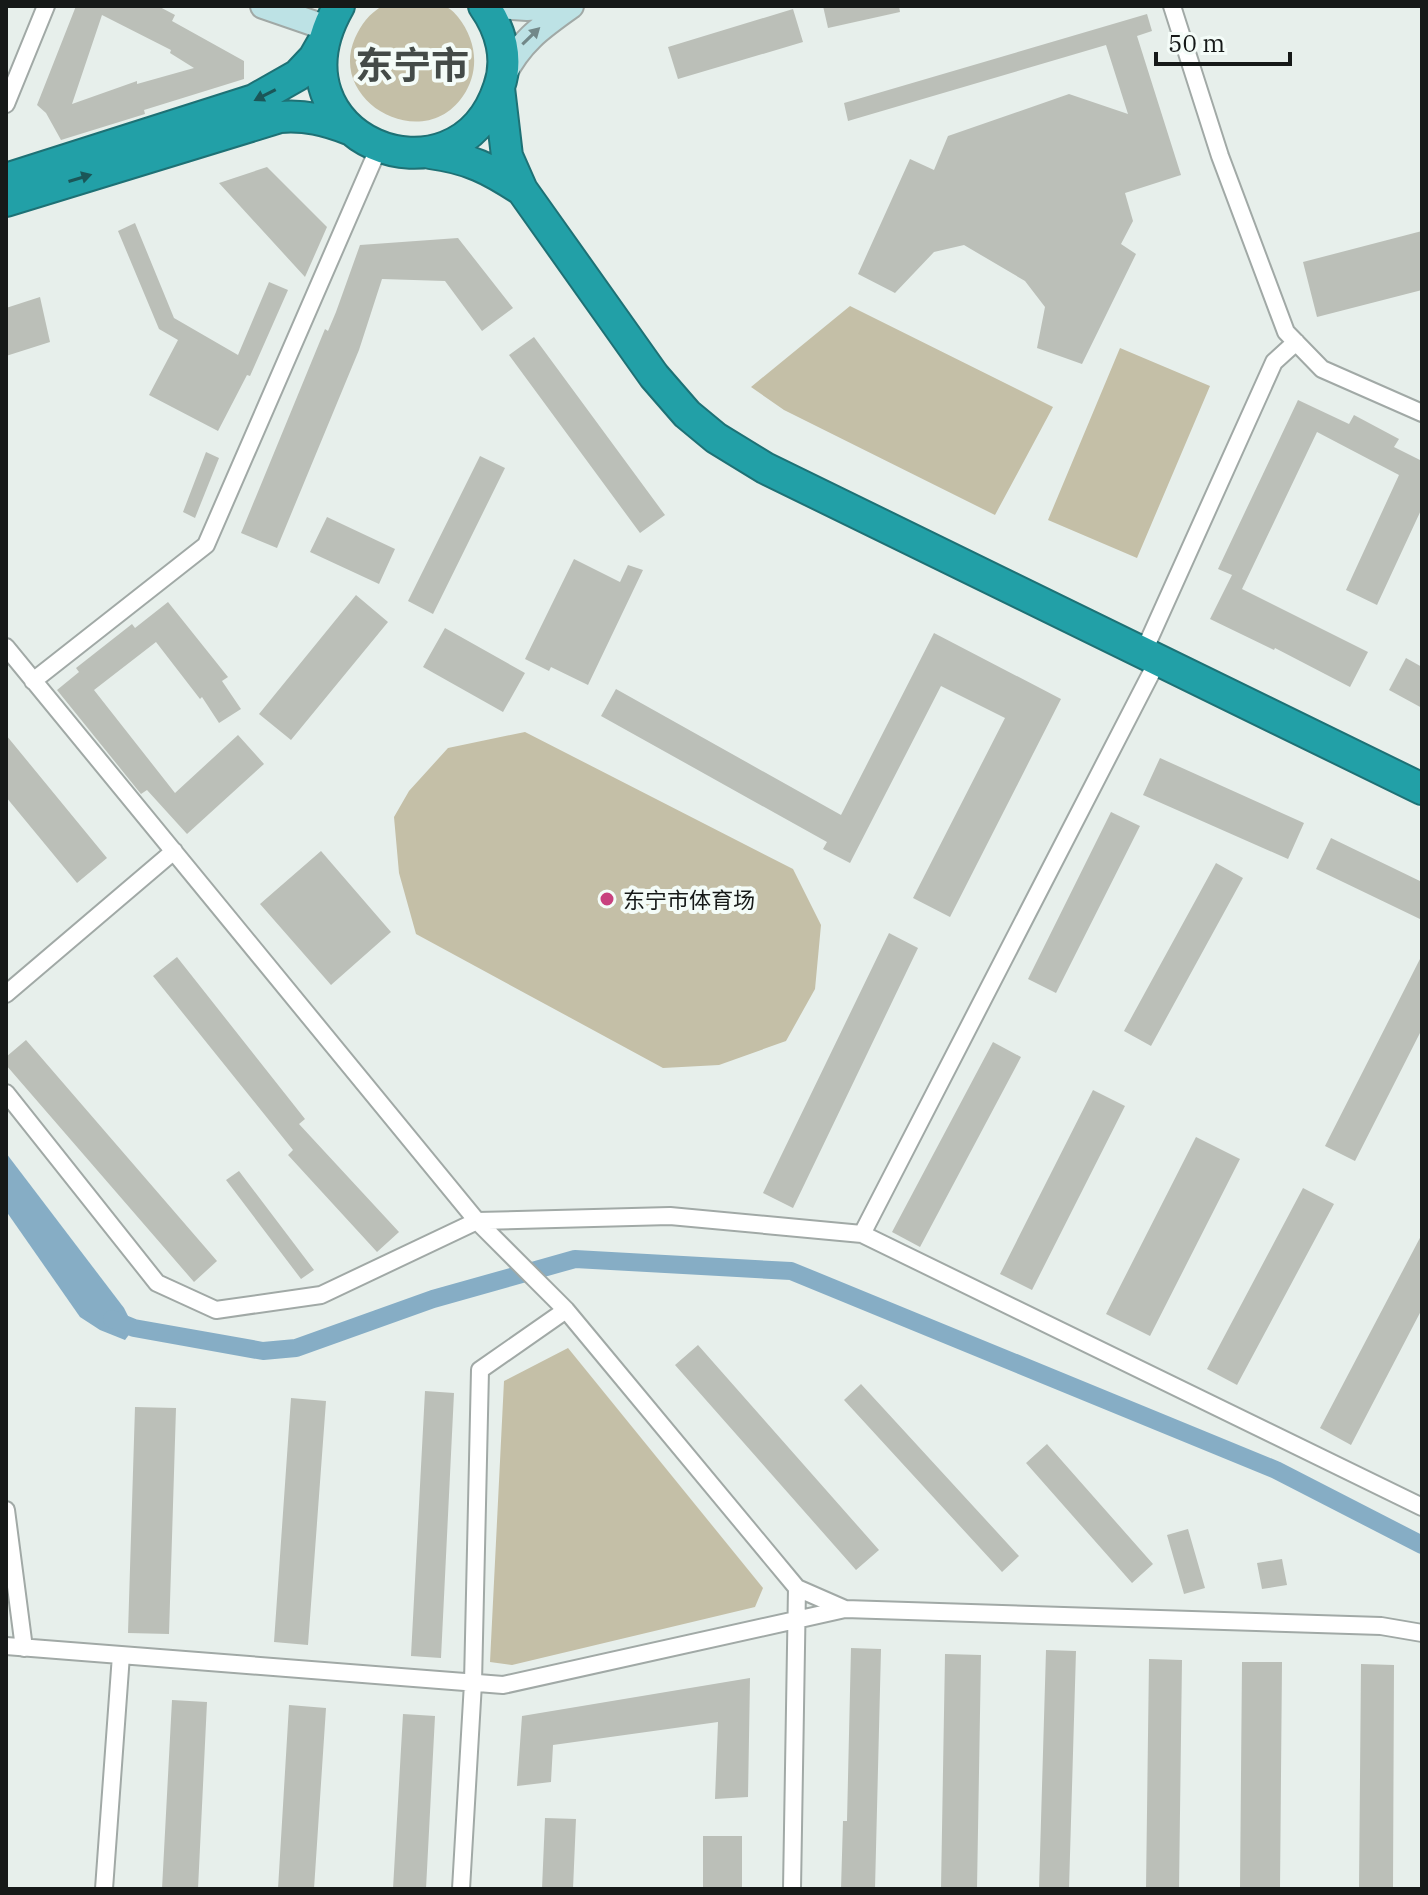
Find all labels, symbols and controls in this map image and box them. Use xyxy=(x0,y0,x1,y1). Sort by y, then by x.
scale bar xyxy=(1156,16,1290,66)
text: 50 m xyxy=(1168,27,1225,59)
one-way arrow xyxy=(521,28,540,46)
district label: 东宁市 xyxy=(355,40,469,89)
one-way arrow xyxy=(254,88,277,101)
one-way arrow xyxy=(69,171,93,183)
place label: 东宁市体育场 xyxy=(623,885,755,914)
marker: 东宁市体育场 xyxy=(598,890,616,908)

